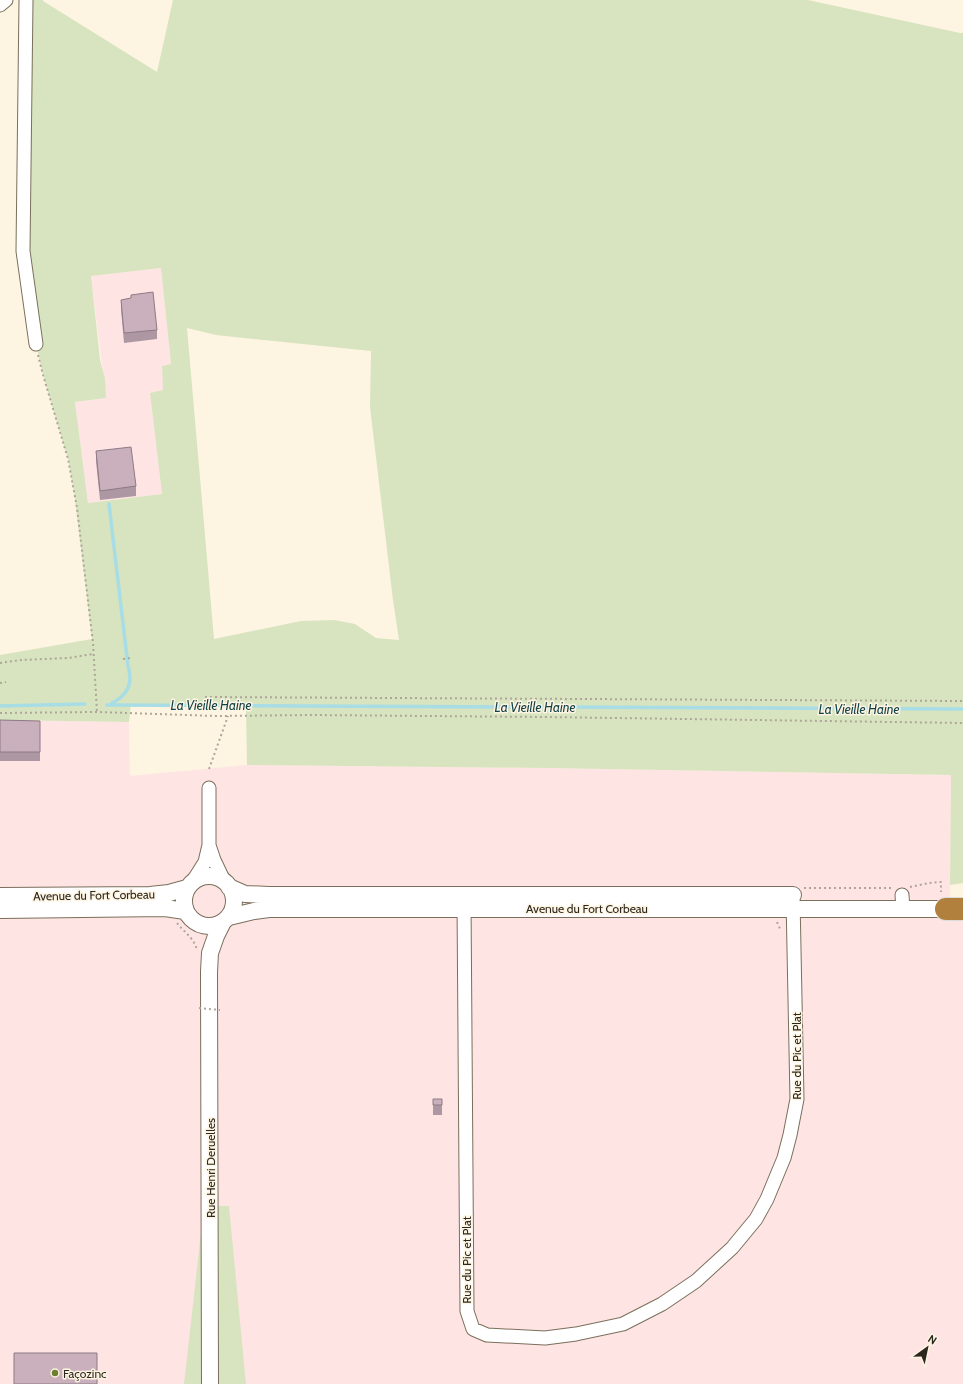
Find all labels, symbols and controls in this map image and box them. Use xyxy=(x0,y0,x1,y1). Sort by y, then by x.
water label: La Vieille Haine xyxy=(171,697,251,713)
water label: La Vieille Haine xyxy=(495,699,575,715)
water label: La Vieille Haine xyxy=(819,701,899,717)
street label: Avenue du Fort Corbeau xyxy=(33,886,155,904)
street label: Avenue du Fort Corbeau xyxy=(526,901,648,916)
street label: Rue du Pic et Plat xyxy=(789,1012,804,1100)
street label: Rue Henri Deruelles xyxy=(203,1118,218,1218)
street label: Rue du Pic et Plat xyxy=(459,1216,474,1304)
north arrow xyxy=(907,1328,947,1368)
text: N xyxy=(925,1332,940,1348)
place label: Façozinc xyxy=(63,1366,107,1381)
marker: Façozinc xyxy=(50,1368,60,1378)

